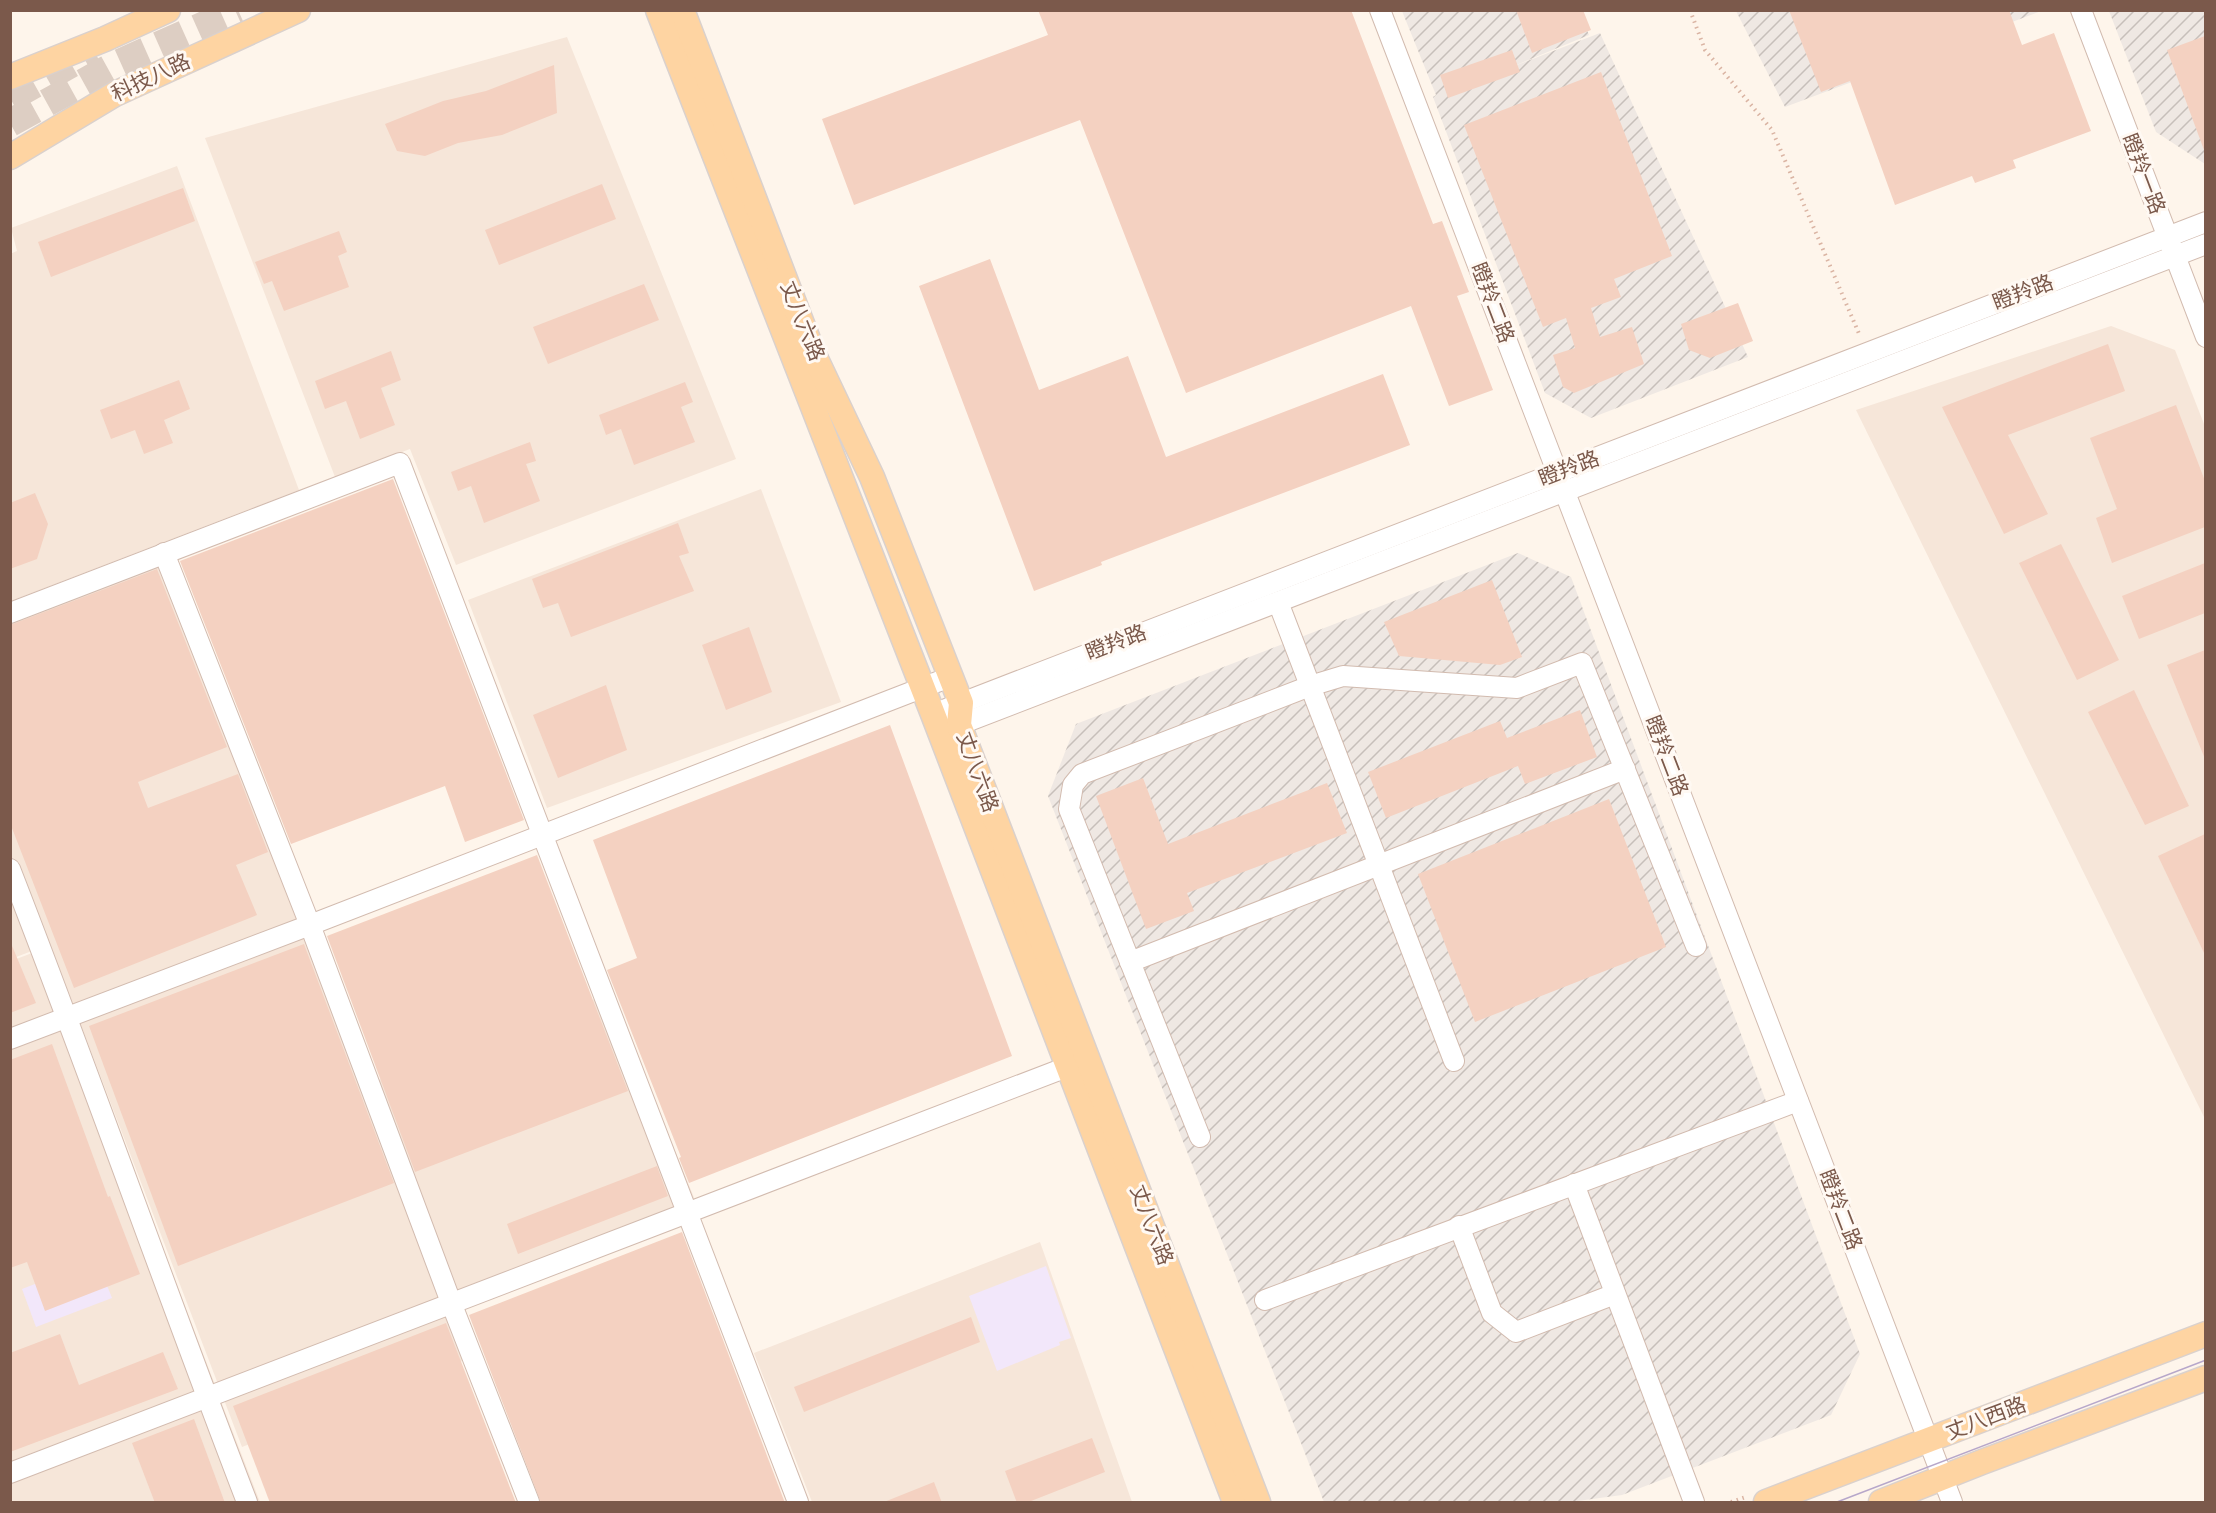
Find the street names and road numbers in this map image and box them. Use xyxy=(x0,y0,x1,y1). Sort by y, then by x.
street label: 科技八路 xyxy=(108,50,194,105)
street label: 瞪羚一路 xyxy=(2118,131,2169,217)
street label: 瞪羚二路 xyxy=(1467,260,1518,346)
street label: 瞪羚路 xyxy=(1989,271,2056,314)
street label: 丈八六路 xyxy=(777,278,828,364)
street label: 瞪羚路 xyxy=(1535,447,1602,490)
street label: 瞪羚路 xyxy=(1082,621,1149,664)
street label: 瞪羚二路 xyxy=(1641,713,1692,799)
street label: 丈八六路 xyxy=(953,729,1002,815)
street label: 瞪羚二路 xyxy=(1815,1167,1866,1253)
street label: 丈八六路 xyxy=(1126,1182,1177,1268)
street label: 丈八西路 xyxy=(1943,1393,2029,1444)

